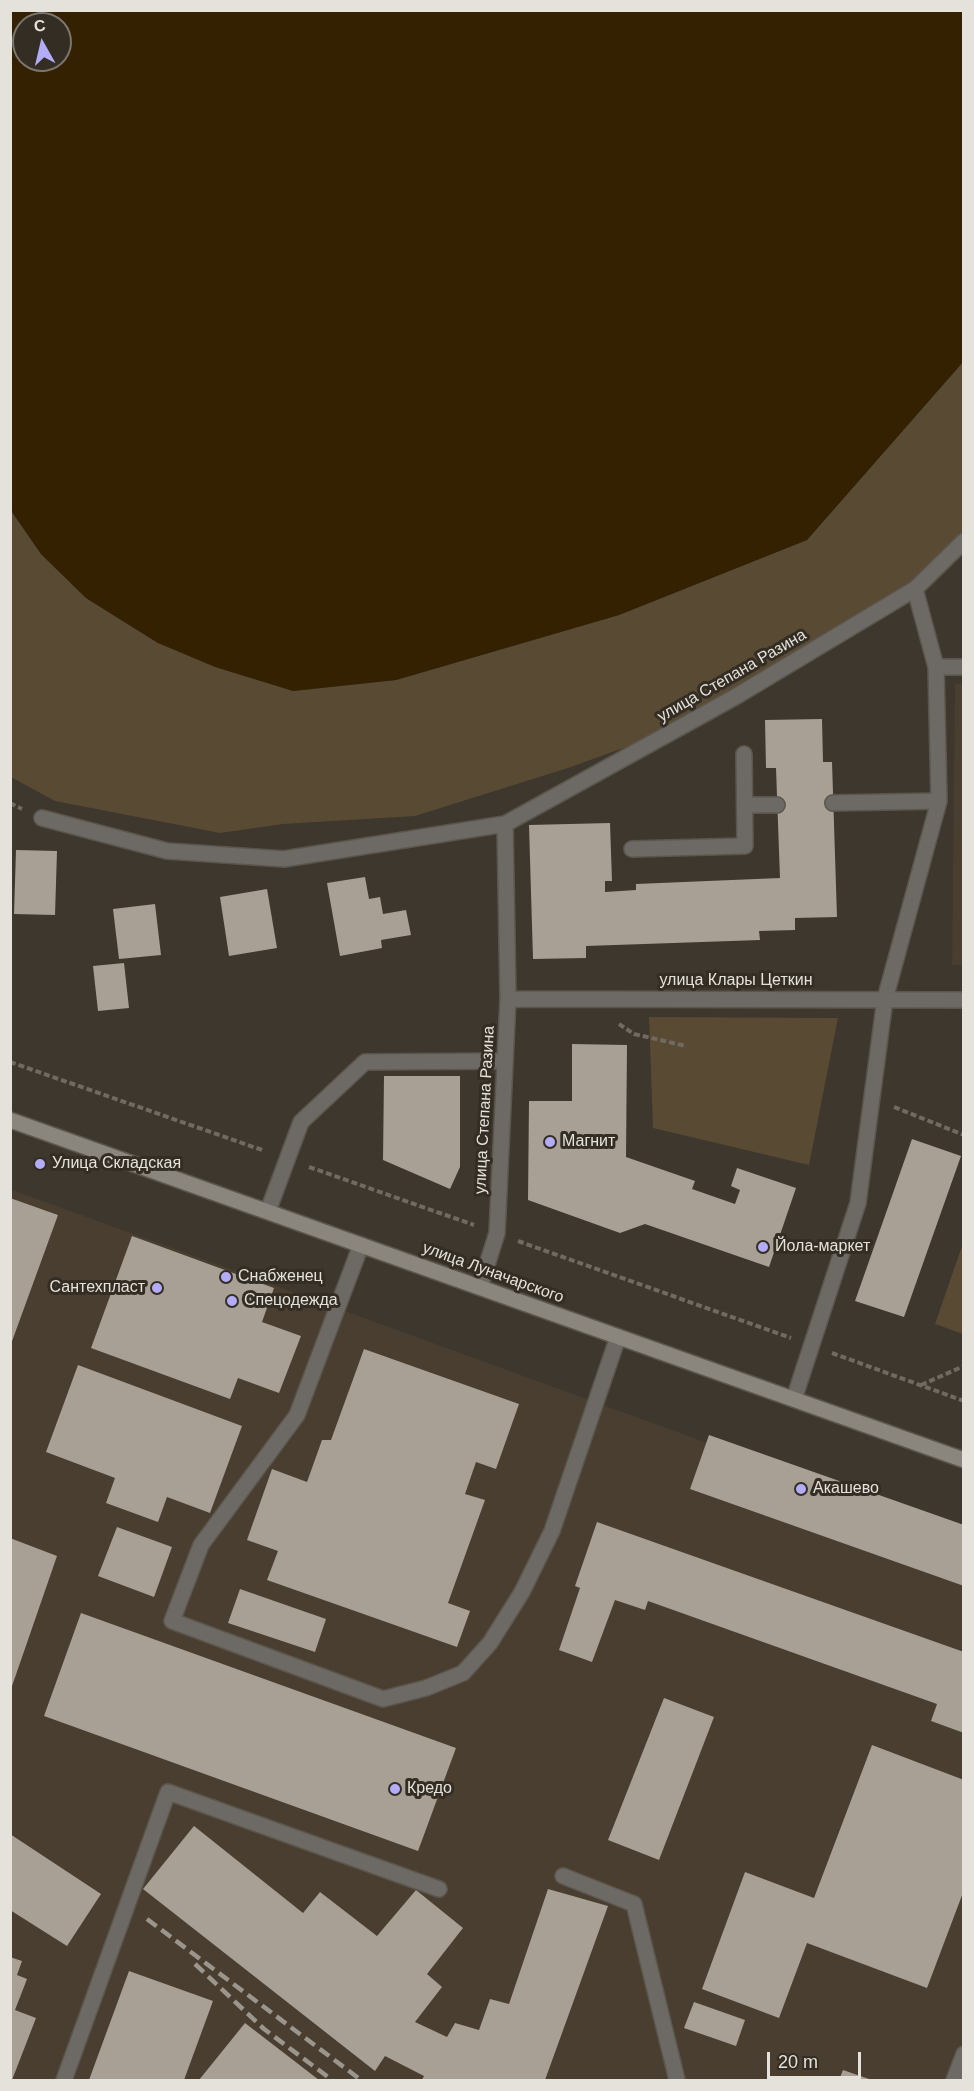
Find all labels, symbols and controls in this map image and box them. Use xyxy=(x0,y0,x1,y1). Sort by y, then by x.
north arrow xyxy=(12,12,72,72)
text: С xyxy=(33,16,47,35)
street label: улица Степана Разина xyxy=(654,626,810,726)
street label: улица Клары Цеткин xyxy=(659,971,813,991)
street label: улица Степана Разина xyxy=(471,1025,499,1195)
place label: Магнит xyxy=(562,1132,615,1152)
marker: Магнит xyxy=(543,1135,557,1149)
place label: Улица Складская xyxy=(52,1154,181,1174)
marker: Улица Складская xyxy=(33,1157,47,1171)
place label: Йола-маркет xyxy=(775,1237,870,1257)
street label: улица Луначарского xyxy=(420,1238,566,1308)
marker: Йола-маркет xyxy=(756,1240,770,1254)
place label: Снабженец xyxy=(238,1267,323,1287)
marker: Снабженец xyxy=(219,1270,233,1284)
place label: Сантехпласт xyxy=(50,1278,145,1298)
marker: Сантехпласт xyxy=(150,1281,164,1295)
place label: Спецодежда xyxy=(244,1291,338,1311)
marker: Спецодежда xyxy=(225,1294,239,1308)
place label: Акашево xyxy=(813,1479,879,1499)
marker: Акашево xyxy=(794,1482,808,1496)
place label: Кредо xyxy=(407,1779,452,1799)
marker: Кредо xyxy=(388,1782,402,1796)
scale bar xyxy=(770,2040,864,2078)
text: 20 m xyxy=(778,2052,818,2072)

